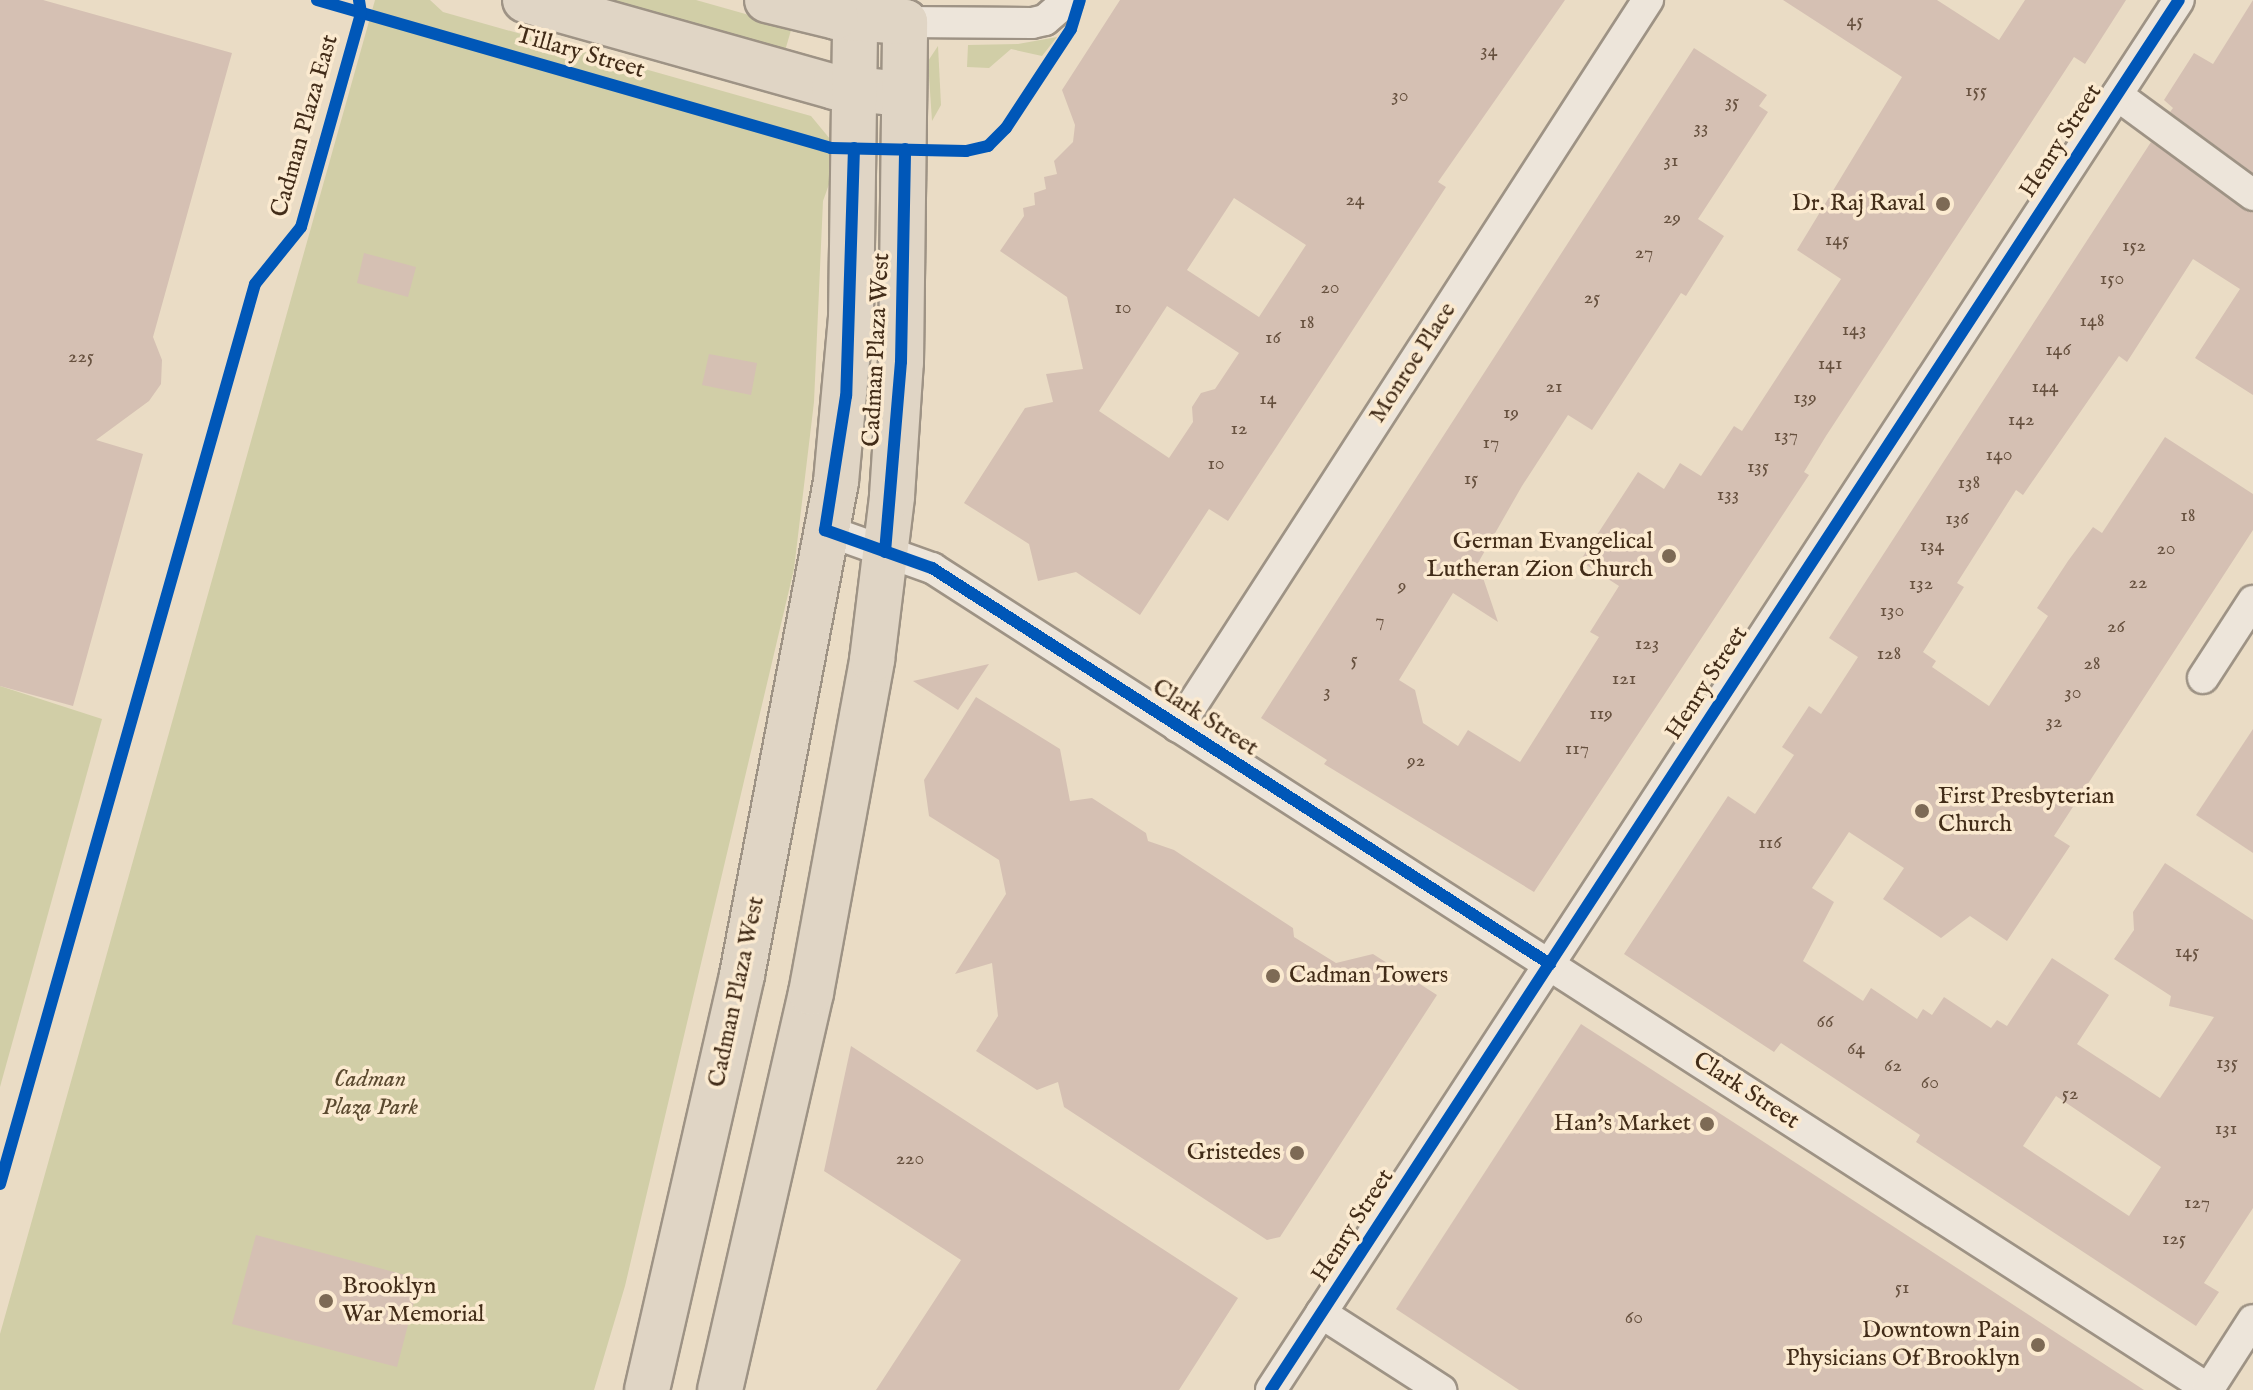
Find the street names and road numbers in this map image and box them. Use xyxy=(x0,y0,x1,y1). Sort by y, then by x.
street label: Tillary Street xyxy=(512,21,648,85)
street label: Cadman Plaza East xyxy=(265,31,345,221)
street label: Henry Street xyxy=(2014,79,2108,203)
street label: Cadman Plaza West xyxy=(858,252,896,448)
street label: Monroe Place xyxy=(1363,297,1463,429)
street label: Henry Street xyxy=(1660,621,1754,745)
street label: Clark Street xyxy=(1147,673,1263,763)
street label: Cadman Plaza West xyxy=(703,894,771,1090)
street label: Clark Street xyxy=(1688,1046,1804,1136)
street label: Henry Street xyxy=(1306,1164,1400,1288)

